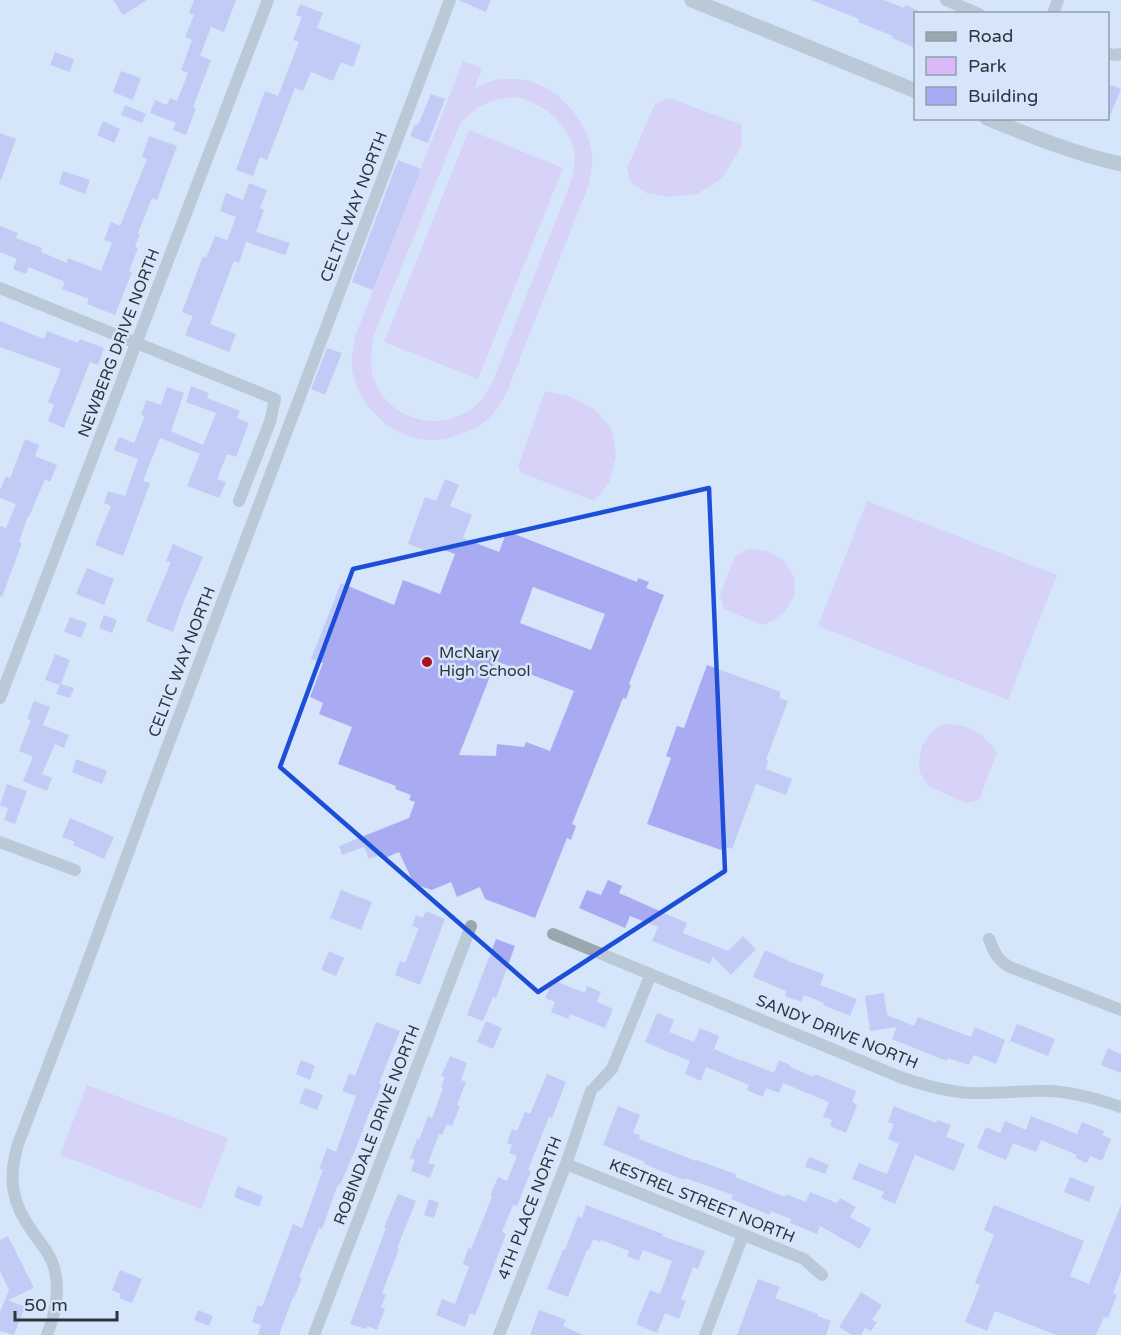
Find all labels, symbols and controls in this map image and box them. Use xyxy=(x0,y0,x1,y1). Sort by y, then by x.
legend xyxy=(914,12,1109,120)
text: Road xyxy=(968,25,1013,47)
text: Park xyxy=(968,55,1007,77)
text: Building xyxy=(968,85,1038,107)
street label: CELTIC WAY NORTH xyxy=(316,129,392,285)
street label: NEWBERG DRIVE NORTH xyxy=(74,246,164,440)
street label: CELTIC WAY NORTH xyxy=(144,584,220,740)
place label: McNary High School xyxy=(439,643,530,681)
marker: McNary High School xyxy=(420,655,434,669)
street label: SANDY DRIVE NORTH xyxy=(753,990,921,1074)
street label: ROBINDALE DRIVE NORTH xyxy=(330,1022,424,1228)
street label: 4TH PLACE NORTH xyxy=(493,1133,567,1283)
street label: KESTREL STREET NORTH xyxy=(606,1155,798,1247)
scale bar xyxy=(15,1284,117,1322)
text: 50 m xyxy=(24,1294,68,1316)

